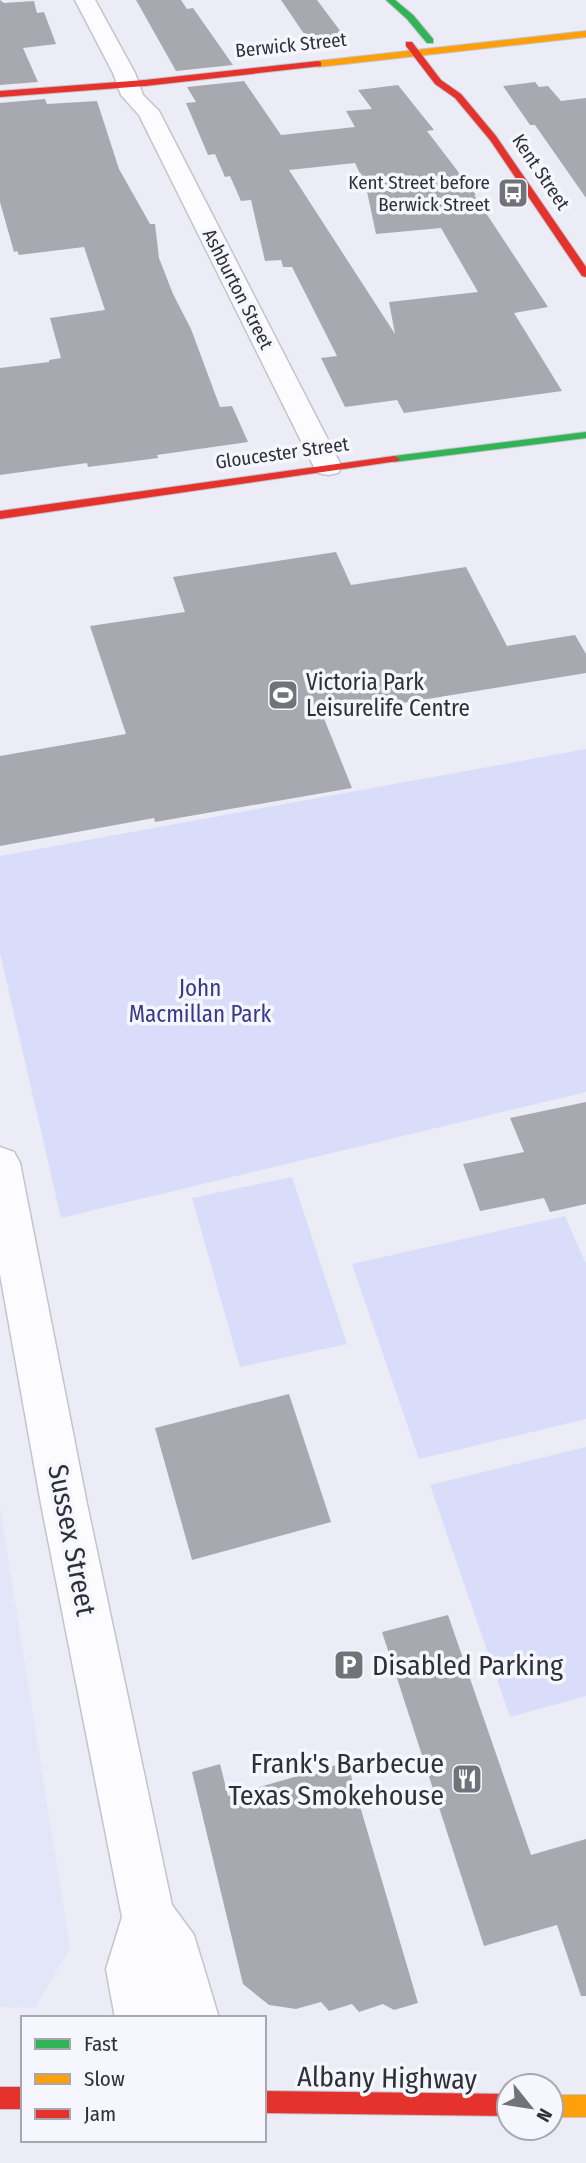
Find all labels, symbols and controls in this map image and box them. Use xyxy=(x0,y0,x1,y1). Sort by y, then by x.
street label: Berwick Street xyxy=(234,28,349,62)
street label: Kent Street xyxy=(507,130,575,215)
place label: Kent Street before Berwick Street xyxy=(348,171,491,216)
bus stop icon: Kent Street before Berwick Street xyxy=(496,176,530,210)
street label: Ashburton Street xyxy=(198,225,279,354)
street label: Gloucester Street xyxy=(214,432,351,474)
place label: Victoria Park Leisurelife Centre xyxy=(306,668,470,722)
sports icon: Victoria Park Leisurelife Centre xyxy=(266,678,300,712)
park label: John Macmillan Park xyxy=(129,974,272,1028)
street label: Sussex Street xyxy=(41,1462,103,1619)
parking icon: Disabled Parking xyxy=(332,1648,366,1682)
place label: Disabled Parking xyxy=(372,1649,564,1682)
place label: Frank's Barbecue Texas Smokehouse xyxy=(228,1747,444,1812)
restaurant icon: Frank's Barbecue Texas Smokehouse xyxy=(450,1762,484,1796)
legend xyxy=(21,2016,266,2142)
text: Fast xyxy=(84,2031,118,2057)
street label: Albany Highway xyxy=(297,2060,478,2096)
text: Slow xyxy=(84,2066,125,2092)
north arrow xyxy=(495,2072,565,2142)
text: Jam xyxy=(84,2101,116,2127)
text: N xyxy=(531,2105,557,2126)

